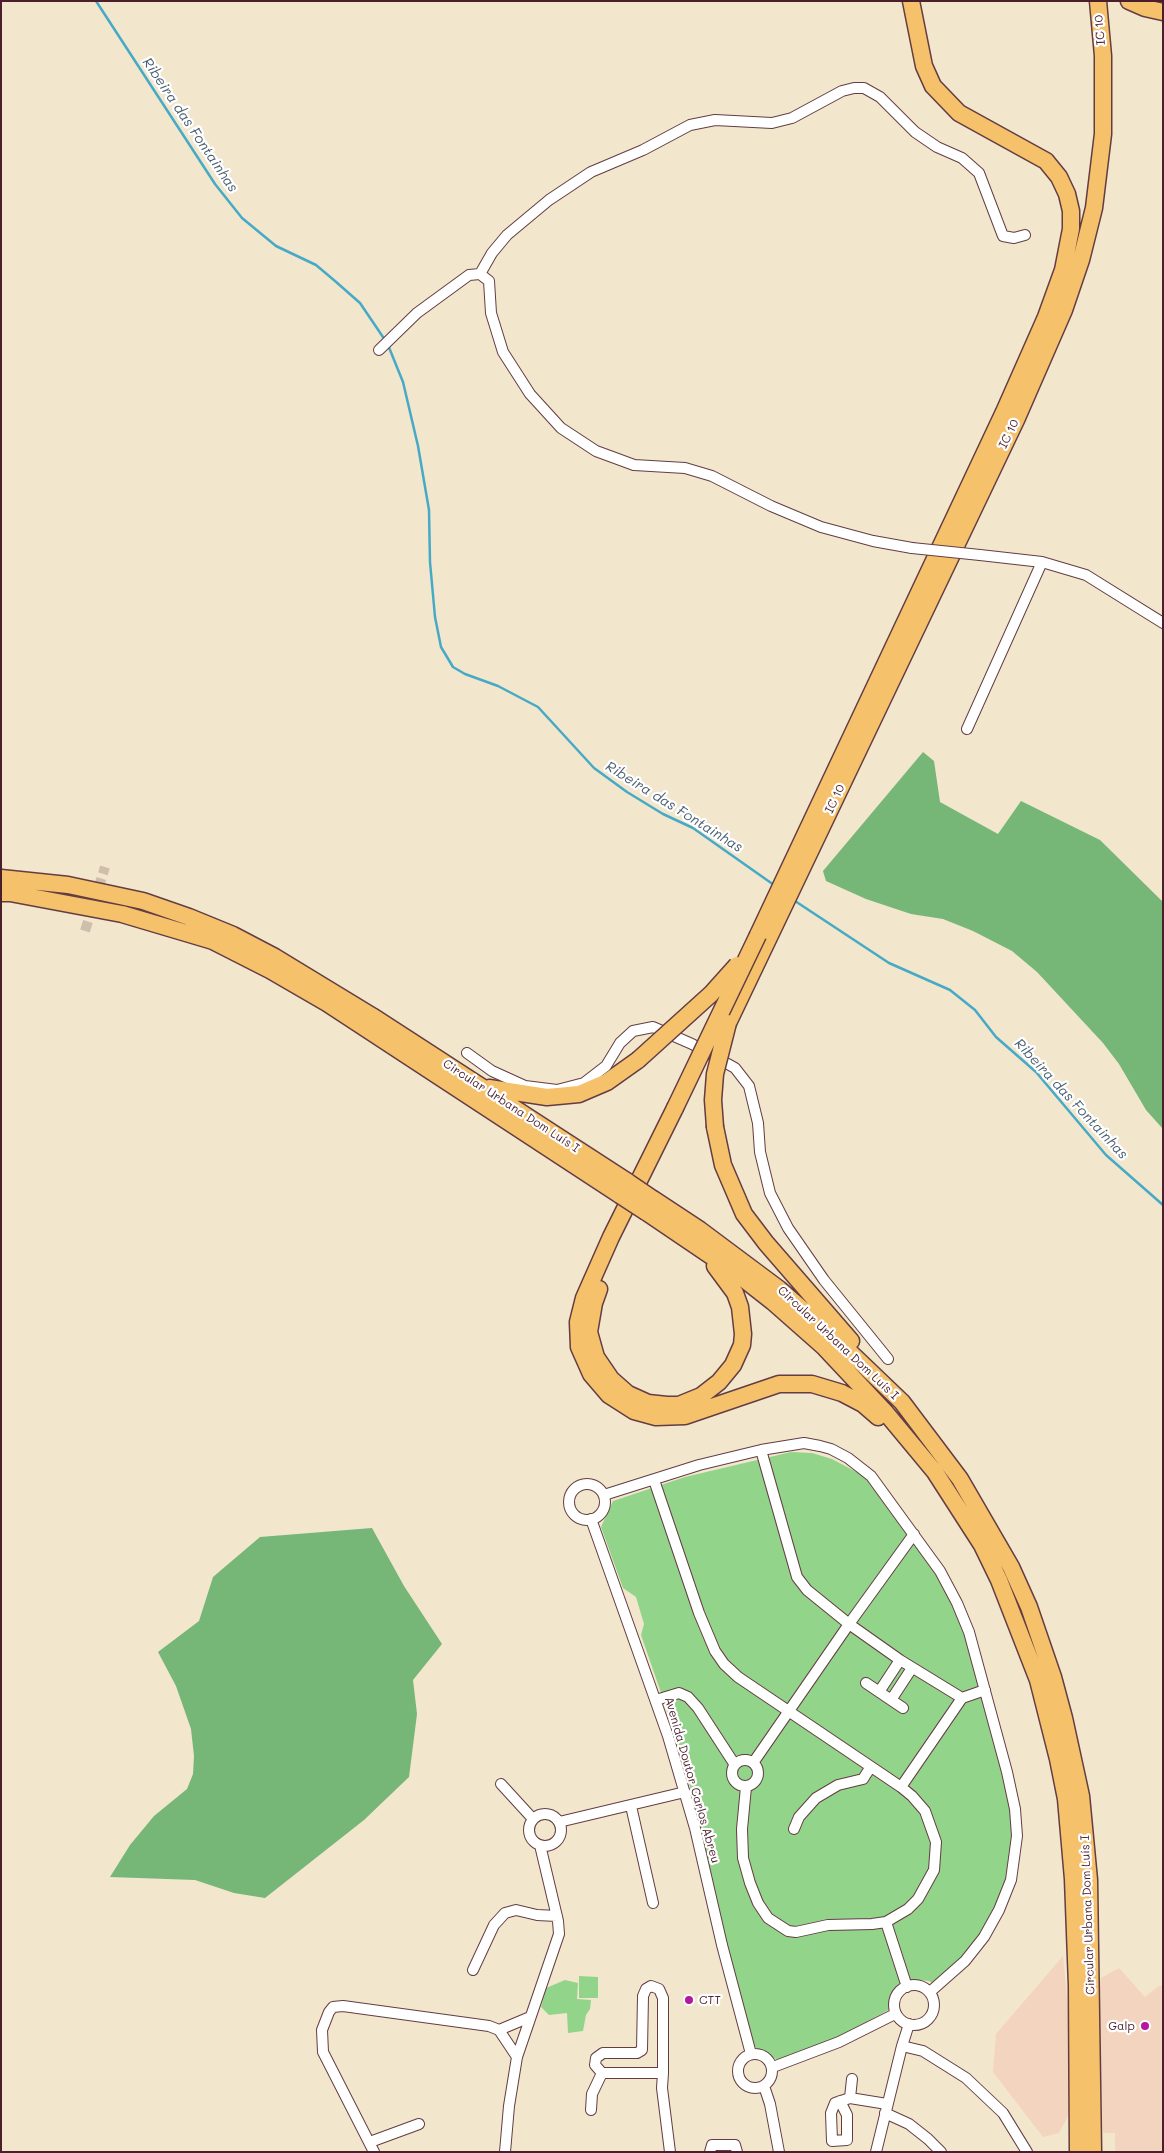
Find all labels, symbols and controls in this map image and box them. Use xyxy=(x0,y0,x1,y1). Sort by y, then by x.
street label: IC 10 xyxy=(1092,14,1108,46)
water label: Ribeira das Fontainhas xyxy=(139,55,241,195)
street label: IC 10 xyxy=(996,417,1022,451)
water label: Ribeira das Fontainhas xyxy=(602,758,746,856)
street label: IC 10 xyxy=(822,782,848,816)
water label: Ribeira das Fontainhas xyxy=(1011,1035,1131,1163)
street label: Circular Urbana Dom Luís I xyxy=(440,1056,582,1156)
street label: Circular Urbana Dom Luís I xyxy=(775,1283,901,1403)
street label: Avenida Doutor Carlos Abreu xyxy=(661,1695,723,1865)
street label: Circular Urbana Dom Luís I xyxy=(1078,1835,1098,1995)
place label: CTT xyxy=(699,1993,721,2007)
marker: CTT xyxy=(683,1994,695,2006)
place label: Galp xyxy=(1108,2019,1135,2033)
marker: Galp xyxy=(1139,2020,1151,2032)

